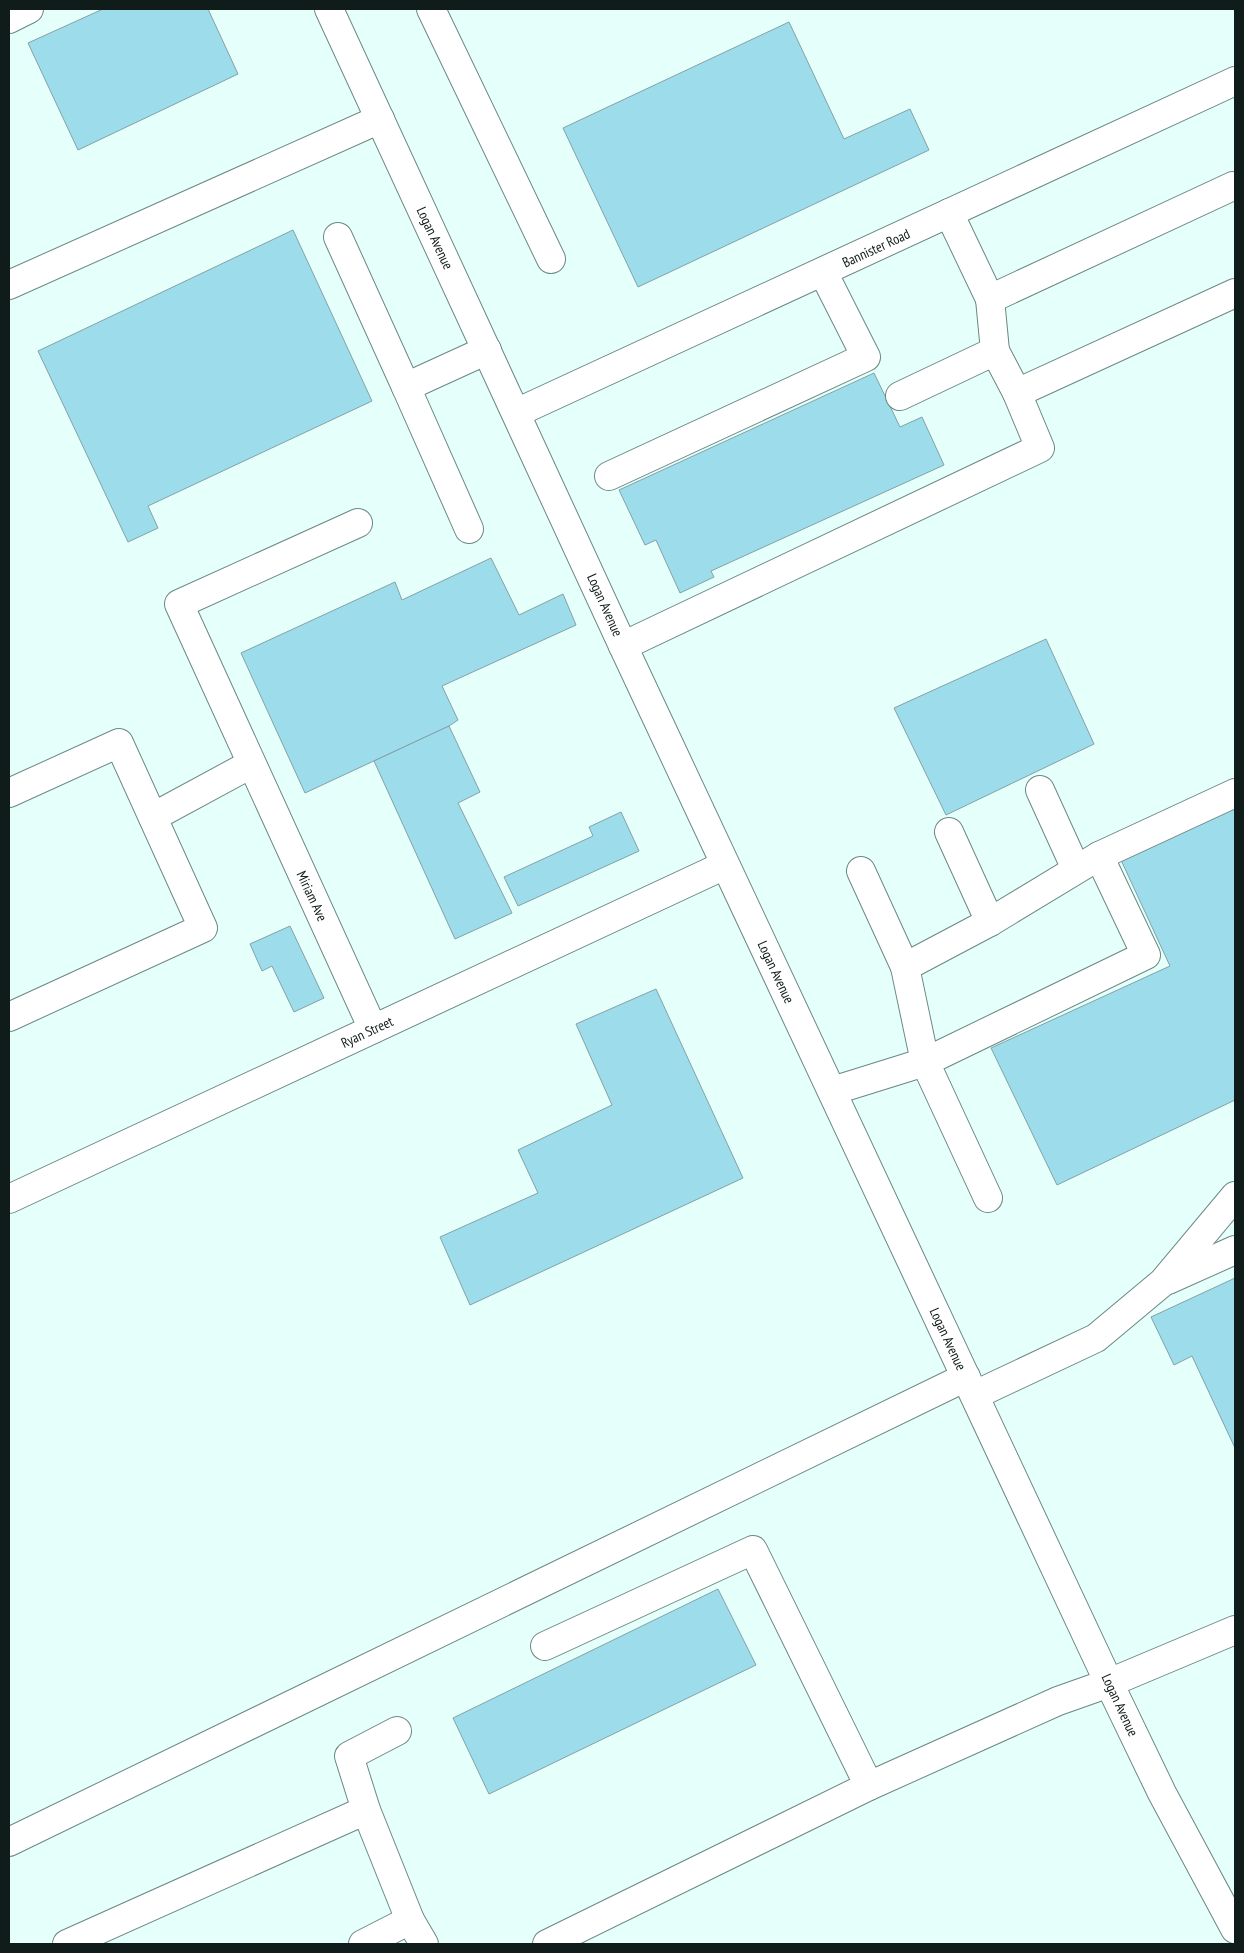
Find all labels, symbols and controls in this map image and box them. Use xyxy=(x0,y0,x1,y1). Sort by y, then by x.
street label: Logan Avenue xyxy=(413,204,457,272)
street label: Bannister Road xyxy=(839,225,913,271)
street label: Logan Avenue xyxy=(583,571,627,639)
street label: Miriam Ave xyxy=(293,868,332,924)
street label: Logan Avenue xyxy=(754,938,798,1006)
street label: Ryan Street xyxy=(338,1012,396,1052)
street label: Logan Avenue xyxy=(926,1305,970,1373)
street label: Logan Avenue xyxy=(1098,1671,1142,1739)

